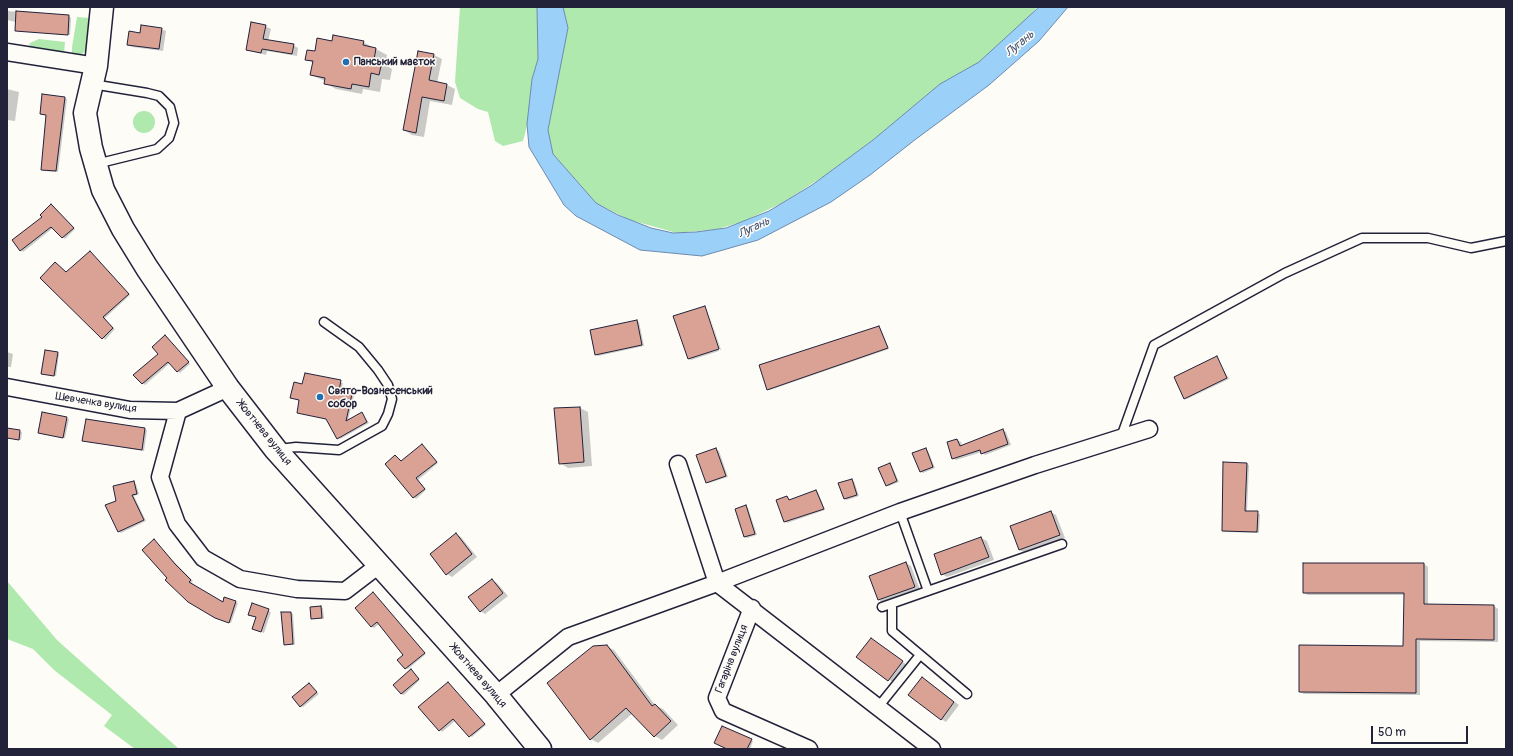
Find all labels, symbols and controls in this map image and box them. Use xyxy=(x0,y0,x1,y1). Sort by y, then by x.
water label: Лугань xyxy=(1003,28,1037,60)
place label: Панський маєток xyxy=(354,55,435,69)
marker: Панський маєток xyxy=(341,57,351,67)
water label: Лугань xyxy=(736,214,772,242)
place label: Свято-Вознесенський собор xyxy=(328,384,433,410)
street label: Шевченка вулиця xyxy=(54,390,138,416)
marker: Свято-Вознесенський собор xyxy=(315,392,325,402)
street label: Жовтнева вулиця xyxy=(234,398,294,468)
street label: Гагаріна вулиця xyxy=(713,623,751,695)
street label: Жовтнева вулиця xyxy=(447,641,509,711)
scale bar xyxy=(1373,718,1470,744)
text: 50 m xyxy=(1378,725,1406,740)

